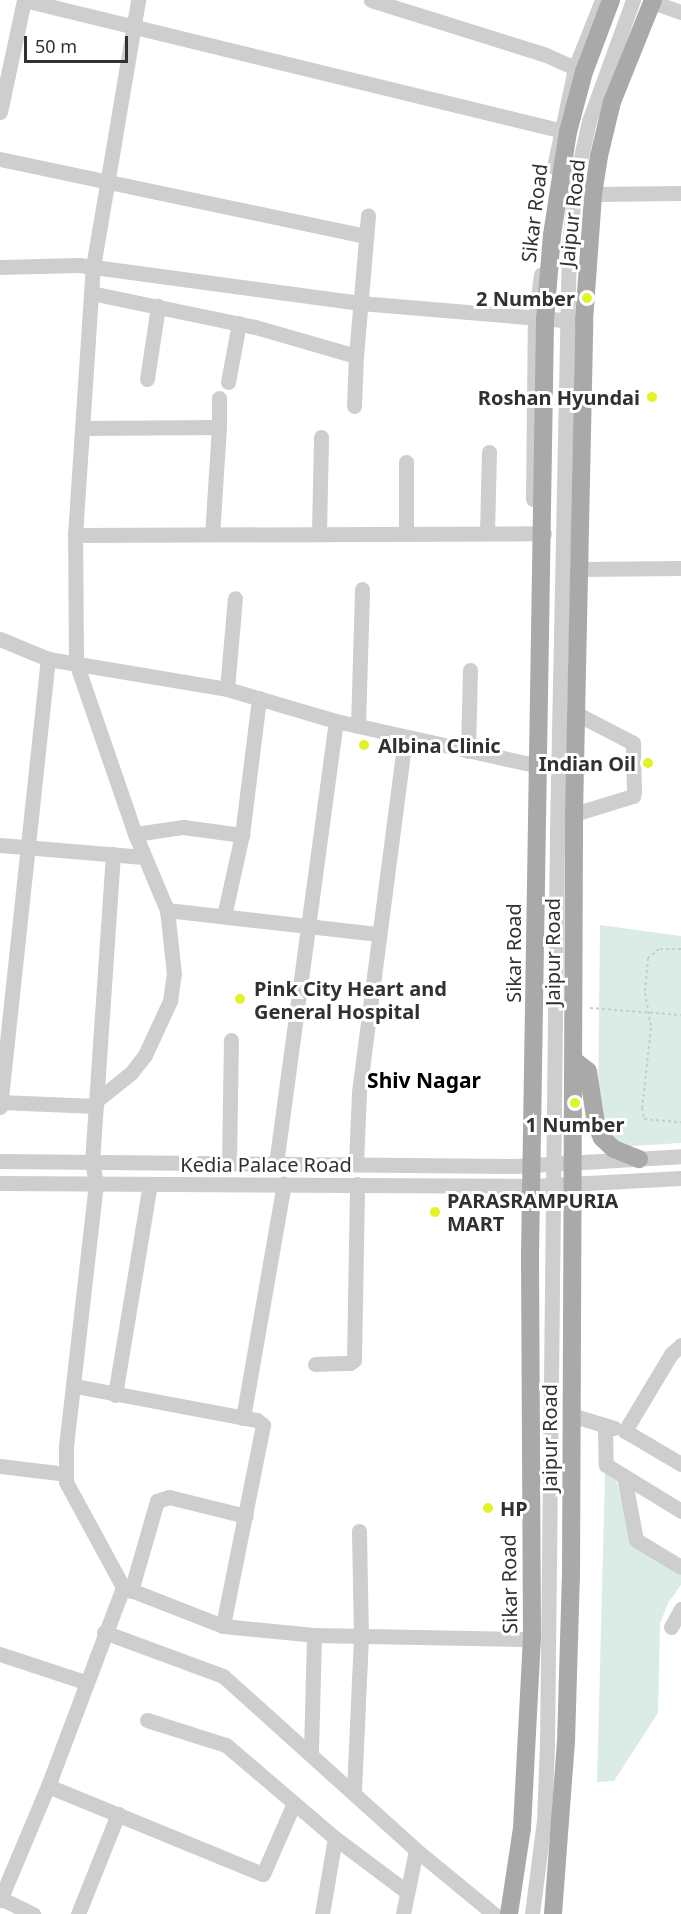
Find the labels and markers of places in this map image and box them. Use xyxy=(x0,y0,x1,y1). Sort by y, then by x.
place label: 2 Number xyxy=(476,286,575,310)
marker: 2 Number xyxy=(580,291,594,305)
place label: Roshan Hyundai xyxy=(478,385,640,409)
marker: Roshan Hyundai xyxy=(645,390,659,404)
place label: Albina Clinic xyxy=(378,733,501,757)
marker: Albina Clinic xyxy=(355,736,373,754)
place label: Indian Oil xyxy=(539,751,636,775)
marker: Indian Oil xyxy=(641,756,655,770)
place label: Pink City Heart and General Hospital xyxy=(254,976,447,1023)
marker: Pink City Heart and General Hospital xyxy=(231,990,249,1008)
marker: 1 Number xyxy=(568,1096,582,1110)
place label: 1 Number xyxy=(526,1112,624,1136)
place label: PARASRAMPURIA MART xyxy=(447,1188,618,1235)
marker: PARASRAMPURIA MART xyxy=(428,1205,442,1219)
place label: HP xyxy=(500,1496,528,1520)
marker: HP xyxy=(481,1501,495,1515)

